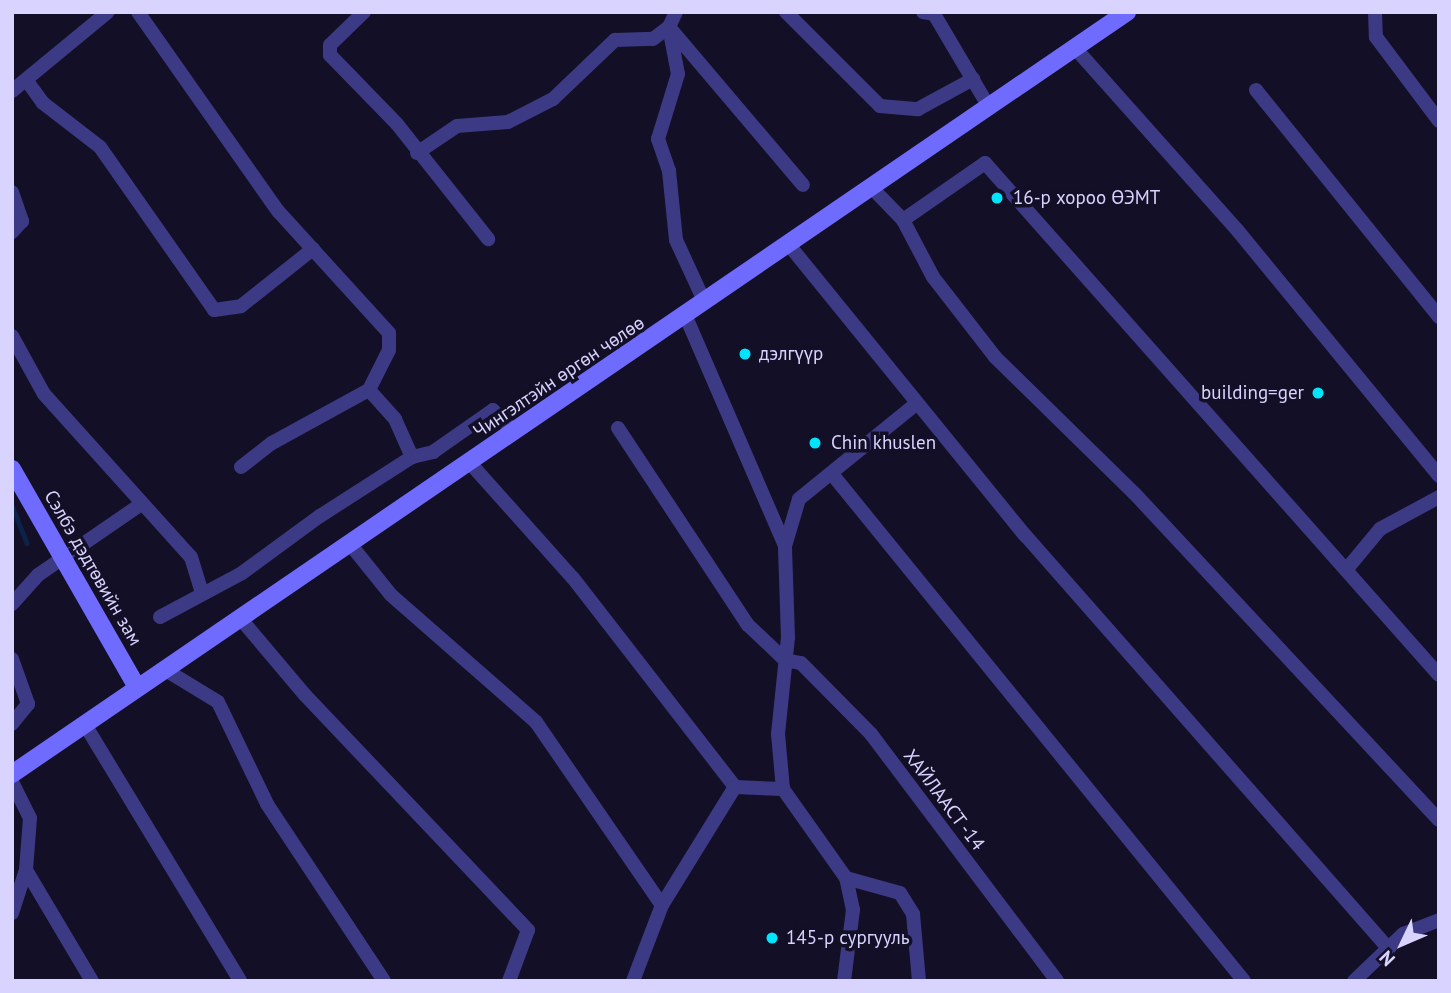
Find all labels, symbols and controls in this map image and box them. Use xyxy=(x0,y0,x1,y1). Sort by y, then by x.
place label: 16-р хороо ӨЭМТ xyxy=(1013,187,1160,209)
marker: 16-р хороо ӨЭМТ xyxy=(987,188,1007,208)
street label: Чингэлтэйн өргөн чөлөө xyxy=(469,311,649,443)
place label: дэлгүүр xyxy=(759,343,823,365)
marker: дэлгүүр xyxy=(737,346,753,362)
place label: building=ger xyxy=(1201,382,1304,404)
marker: building=ger xyxy=(1310,385,1326,401)
place label: Chin khuslen xyxy=(831,432,936,454)
marker: Chin khuslen xyxy=(805,433,825,453)
street label: Сэлбэ дэдтөвийн зам xyxy=(39,486,147,650)
street label: ХАЙЛААСТ -14 xyxy=(898,744,990,856)
north arrow xyxy=(1367,909,1437,979)
place label: 145-р сургууль xyxy=(786,927,910,949)
marker: 145-р сургууль xyxy=(764,930,780,946)
text: N xyxy=(1374,946,1400,971)

